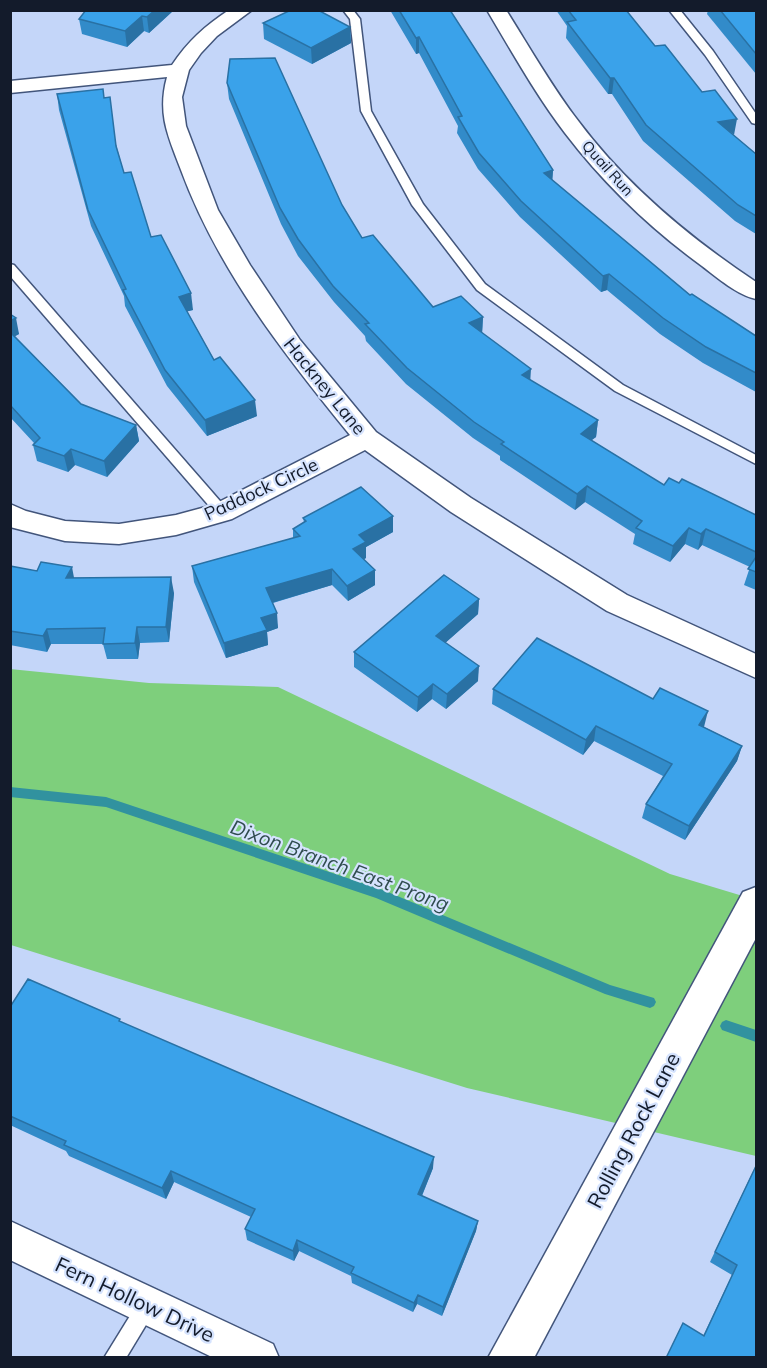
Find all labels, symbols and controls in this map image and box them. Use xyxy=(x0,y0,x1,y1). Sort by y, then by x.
street label: Quail Run xyxy=(578,136,638,200)
street label: Hackney Lane xyxy=(279,333,371,439)
street label: Paddock Circle xyxy=(200,453,322,525)
water label: Dixon Branch East Prong xyxy=(227,814,453,916)
street label: Rolling Rock Lane xyxy=(581,1048,685,1212)
street label: Fern Hollow Drive xyxy=(51,1251,219,1347)

